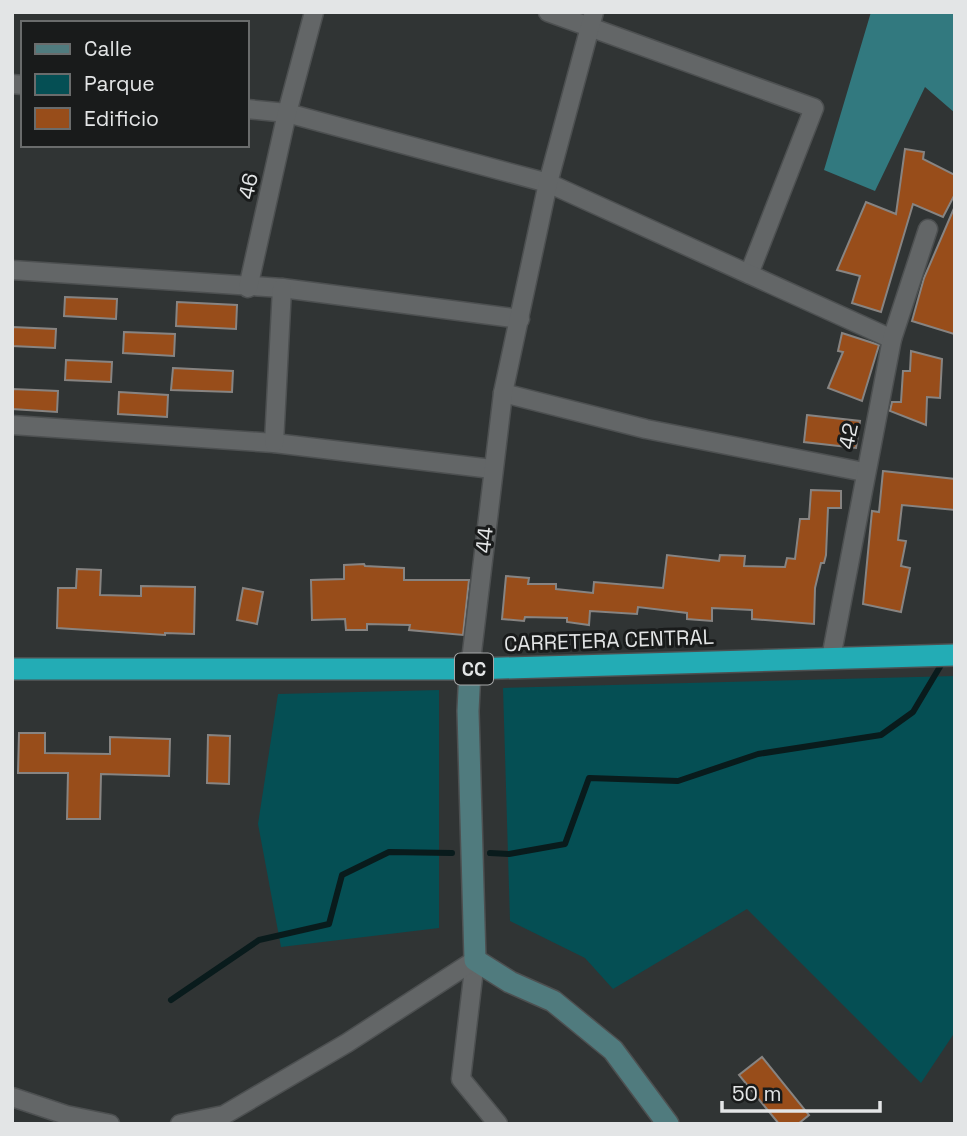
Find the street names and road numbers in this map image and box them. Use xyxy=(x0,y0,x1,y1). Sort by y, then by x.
street label: 46 xyxy=(232,170,264,202)
street label: 42 xyxy=(832,421,864,451)
street label: 44 xyxy=(469,526,499,554)
street label: CARRETERA CENTRAL xyxy=(503,623,715,657)
road number: CC xyxy=(455,654,493,684)

